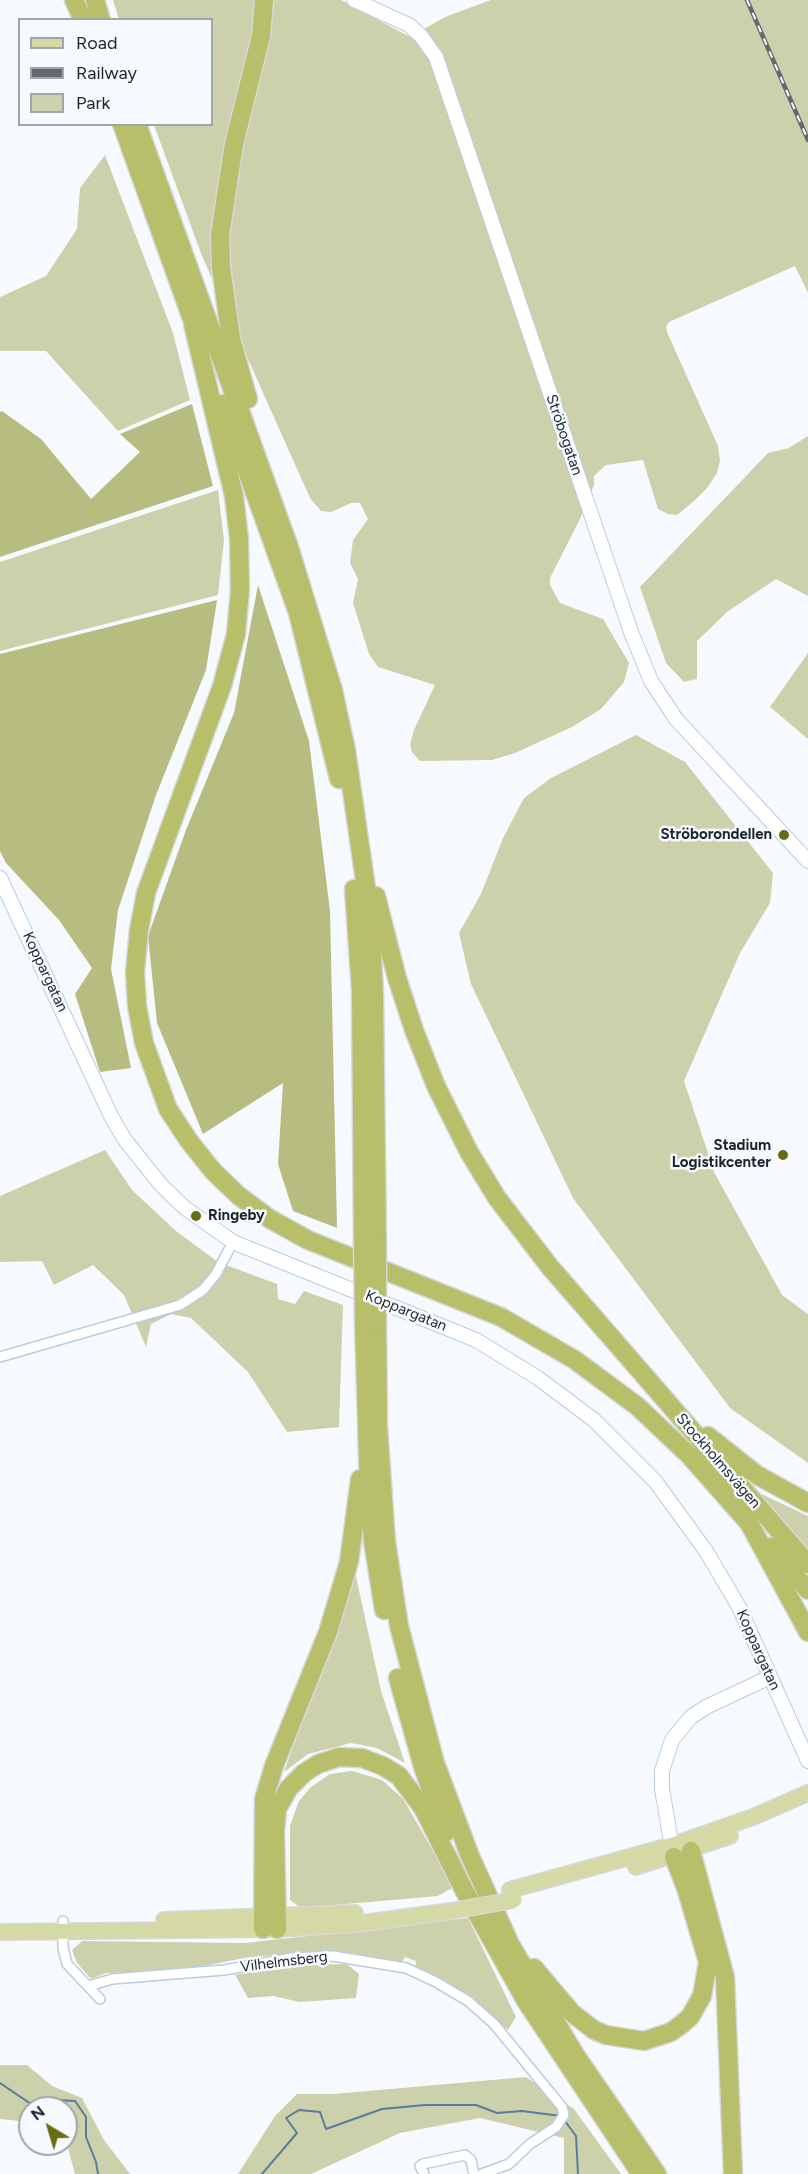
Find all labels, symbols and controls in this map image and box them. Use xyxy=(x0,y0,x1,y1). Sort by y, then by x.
legend xyxy=(18,18,213,126)
text: Road xyxy=(76,32,117,54)
text: Railway xyxy=(76,62,137,84)
text: Park xyxy=(76,92,110,114)
street label: Ströbogatan xyxy=(542,392,586,478)
place label: Ströborondellen xyxy=(660,826,772,844)
marker: Ströborondellen xyxy=(777,828,791,842)
street label: Koppargatan xyxy=(19,929,71,1015)
place label: Stadium Logistikcenter xyxy=(672,1137,771,1172)
marker: Stadium Logistikcenter xyxy=(776,1148,790,1162)
place label: Ringeby xyxy=(208,1207,265,1225)
marker: Ringeby xyxy=(189,1209,203,1223)
street label: Koppargatan xyxy=(363,1286,449,1336)
street label: Stockholmsvägen xyxy=(672,1410,764,1512)
street label: Koppargatan xyxy=(732,1607,784,1693)
street label: Vilhelmsberg xyxy=(239,1948,329,1976)
north arrow xyxy=(18,2096,78,2156)
text: N xyxy=(27,2102,49,2124)

